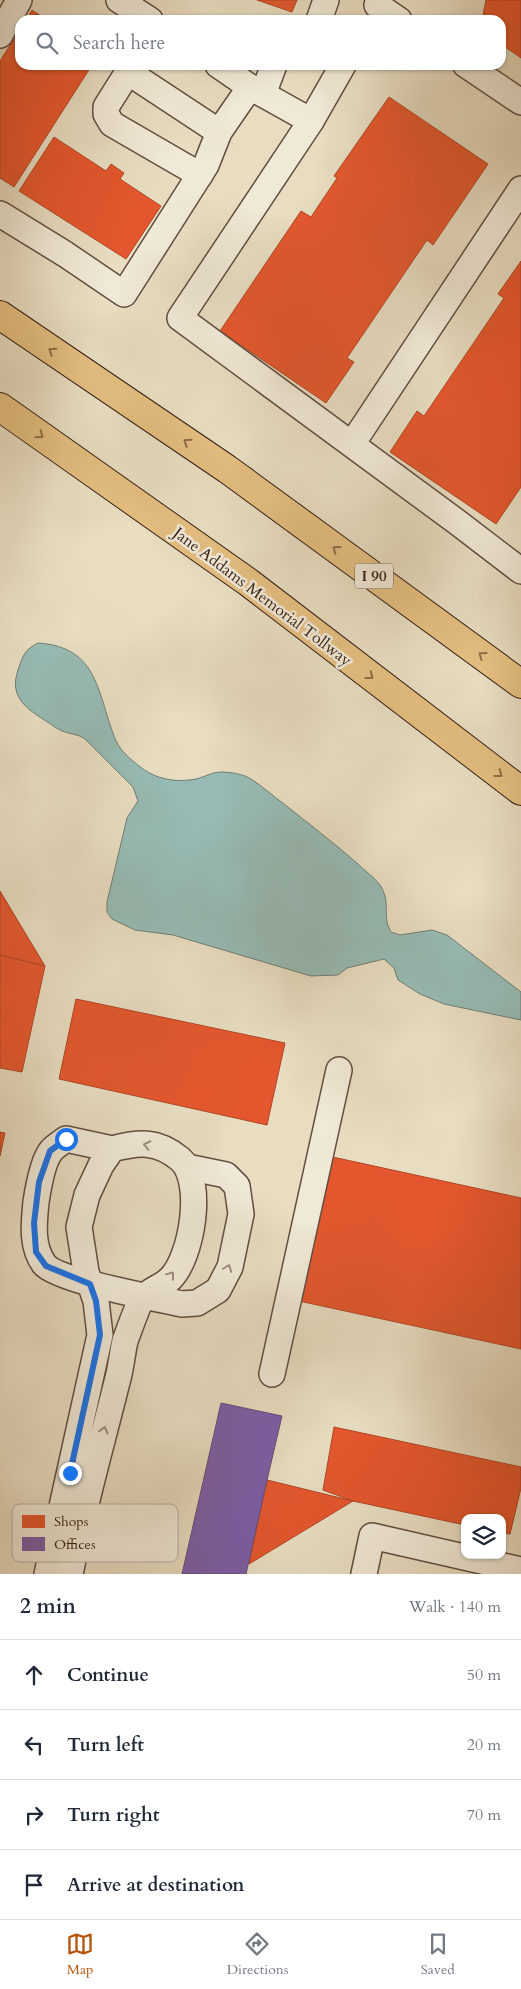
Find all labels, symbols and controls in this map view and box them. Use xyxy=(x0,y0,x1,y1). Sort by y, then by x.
search box xyxy=(15,15,506,70)
icon: search xyxy=(33,29,61,57)
text: Search here xyxy=(73,30,165,56)
one-way arrow xyxy=(49,348,58,357)
one-way arrow xyxy=(34,429,44,438)
one-way arrow xyxy=(183,438,192,448)
street label: Jane Addams Memorial Tollway xyxy=(167,521,357,672)
one-way arrow xyxy=(333,546,342,554)
road number: I 90 xyxy=(355,564,393,588)
one-way arrow xyxy=(478,652,488,661)
one-way arrow xyxy=(364,670,373,678)
one-way arrow xyxy=(493,769,502,777)
route start xyxy=(55,1128,78,1151)
one-way arrow xyxy=(142,1140,151,1151)
one-way arrow xyxy=(222,1264,232,1273)
one-way arrow xyxy=(165,1271,174,1281)
one-way arrow xyxy=(99,1426,109,1434)
route end xyxy=(59,1462,82,1485)
legend xyxy=(12,1504,178,1562)
text: Shops xyxy=(54,1512,89,1531)
map controls xyxy=(461,1514,506,1559)
button: layers xyxy=(461,1514,506,1559)
text: Offices xyxy=(54,1535,96,1554)
text: 2 min xyxy=(20,1592,76,1621)
text: Walk · 140 m xyxy=(409,1596,501,1618)
icon: ahead xyxy=(20,1661,48,1689)
text: Continue xyxy=(67,1662,149,1688)
text: 50 m xyxy=(467,1664,501,1686)
icon: left xyxy=(20,1731,48,1759)
text: Turn left xyxy=(67,1732,144,1758)
text: 20 m xyxy=(467,1734,501,1756)
icon: right xyxy=(20,1801,48,1829)
text: Turn right xyxy=(67,1802,159,1828)
text: 70 m xyxy=(467,1804,501,1826)
icon: arrive xyxy=(20,1871,48,1899)
text: Arrive at destination xyxy=(67,1872,244,1898)
tab: Map xyxy=(66,1930,94,1979)
tab: Directions xyxy=(227,1930,288,1979)
tab: Saved xyxy=(421,1930,455,1979)

